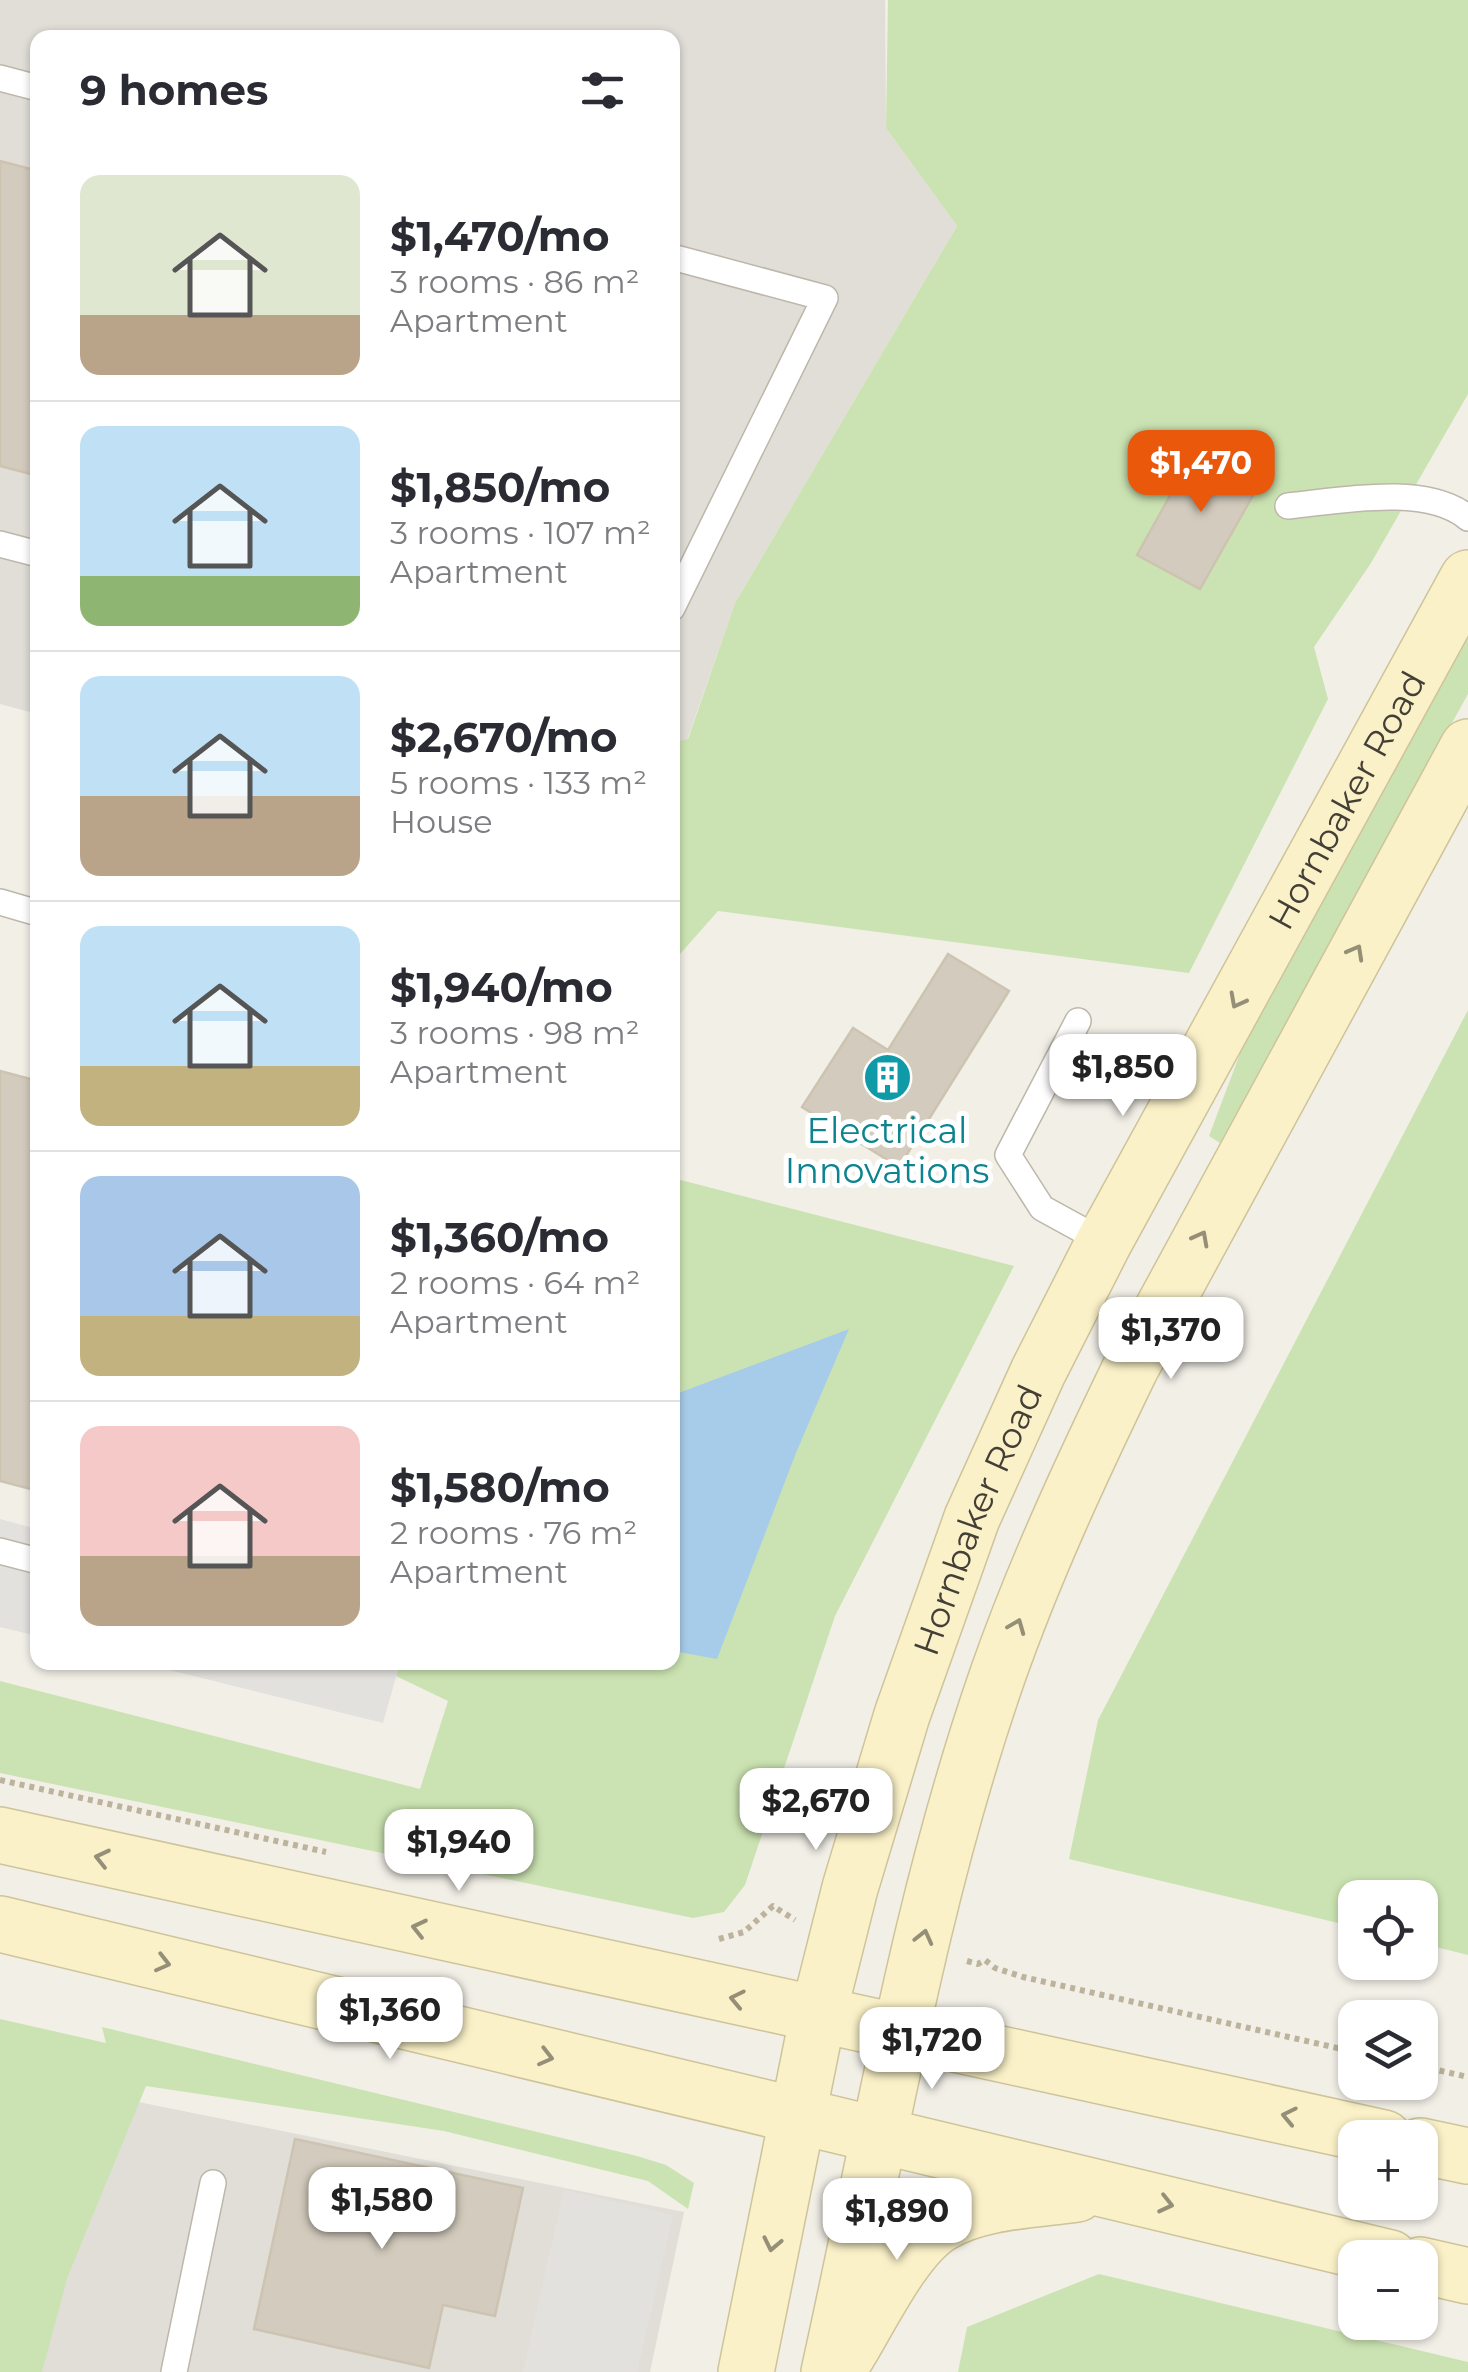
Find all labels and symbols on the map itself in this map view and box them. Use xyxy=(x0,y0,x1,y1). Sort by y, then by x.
pin: $1,470 xyxy=(1120,430,1282,515)
street label: Hornbaker Road xyxy=(1258,663,1434,937)
one-way arrow xyxy=(1344,944,1363,963)
one-way arrow xyxy=(1229,991,1249,1009)
pin: $1,850 xyxy=(1042,1034,1204,1119)
building icon: Electrical Innovations xyxy=(861,1052,913,1104)
place label: Electrical Innovations xyxy=(785,1109,989,1192)
one-way arrow xyxy=(1189,1230,1208,1248)
pin: $1,370 xyxy=(1090,1297,1252,1382)
street label: Hornbaker Road xyxy=(904,1378,1051,1661)
one-way arrow xyxy=(1006,1618,1026,1636)
pin: $2,670 xyxy=(735,1768,897,1853)
pin: $1,940 xyxy=(378,1809,540,1894)
one-way arrow xyxy=(94,1849,111,1870)
one-way arrow xyxy=(411,1919,428,1940)
one-way arrow xyxy=(912,1929,933,1946)
one-way arrow xyxy=(154,1951,171,1972)
pin: $1,360 xyxy=(309,1977,471,2062)
one-way arrow xyxy=(728,1989,745,2010)
pin: $1,720 xyxy=(851,2007,1013,2092)
one-way arrow xyxy=(537,2045,554,2066)
one-way arrow xyxy=(1281,2107,1298,2128)
pin: $1,580 xyxy=(301,2167,463,2252)
pin: $1,890 xyxy=(816,2178,978,2263)
one-way arrow xyxy=(1157,2192,1174,2213)
one-way arrow xyxy=(762,2236,783,2253)

